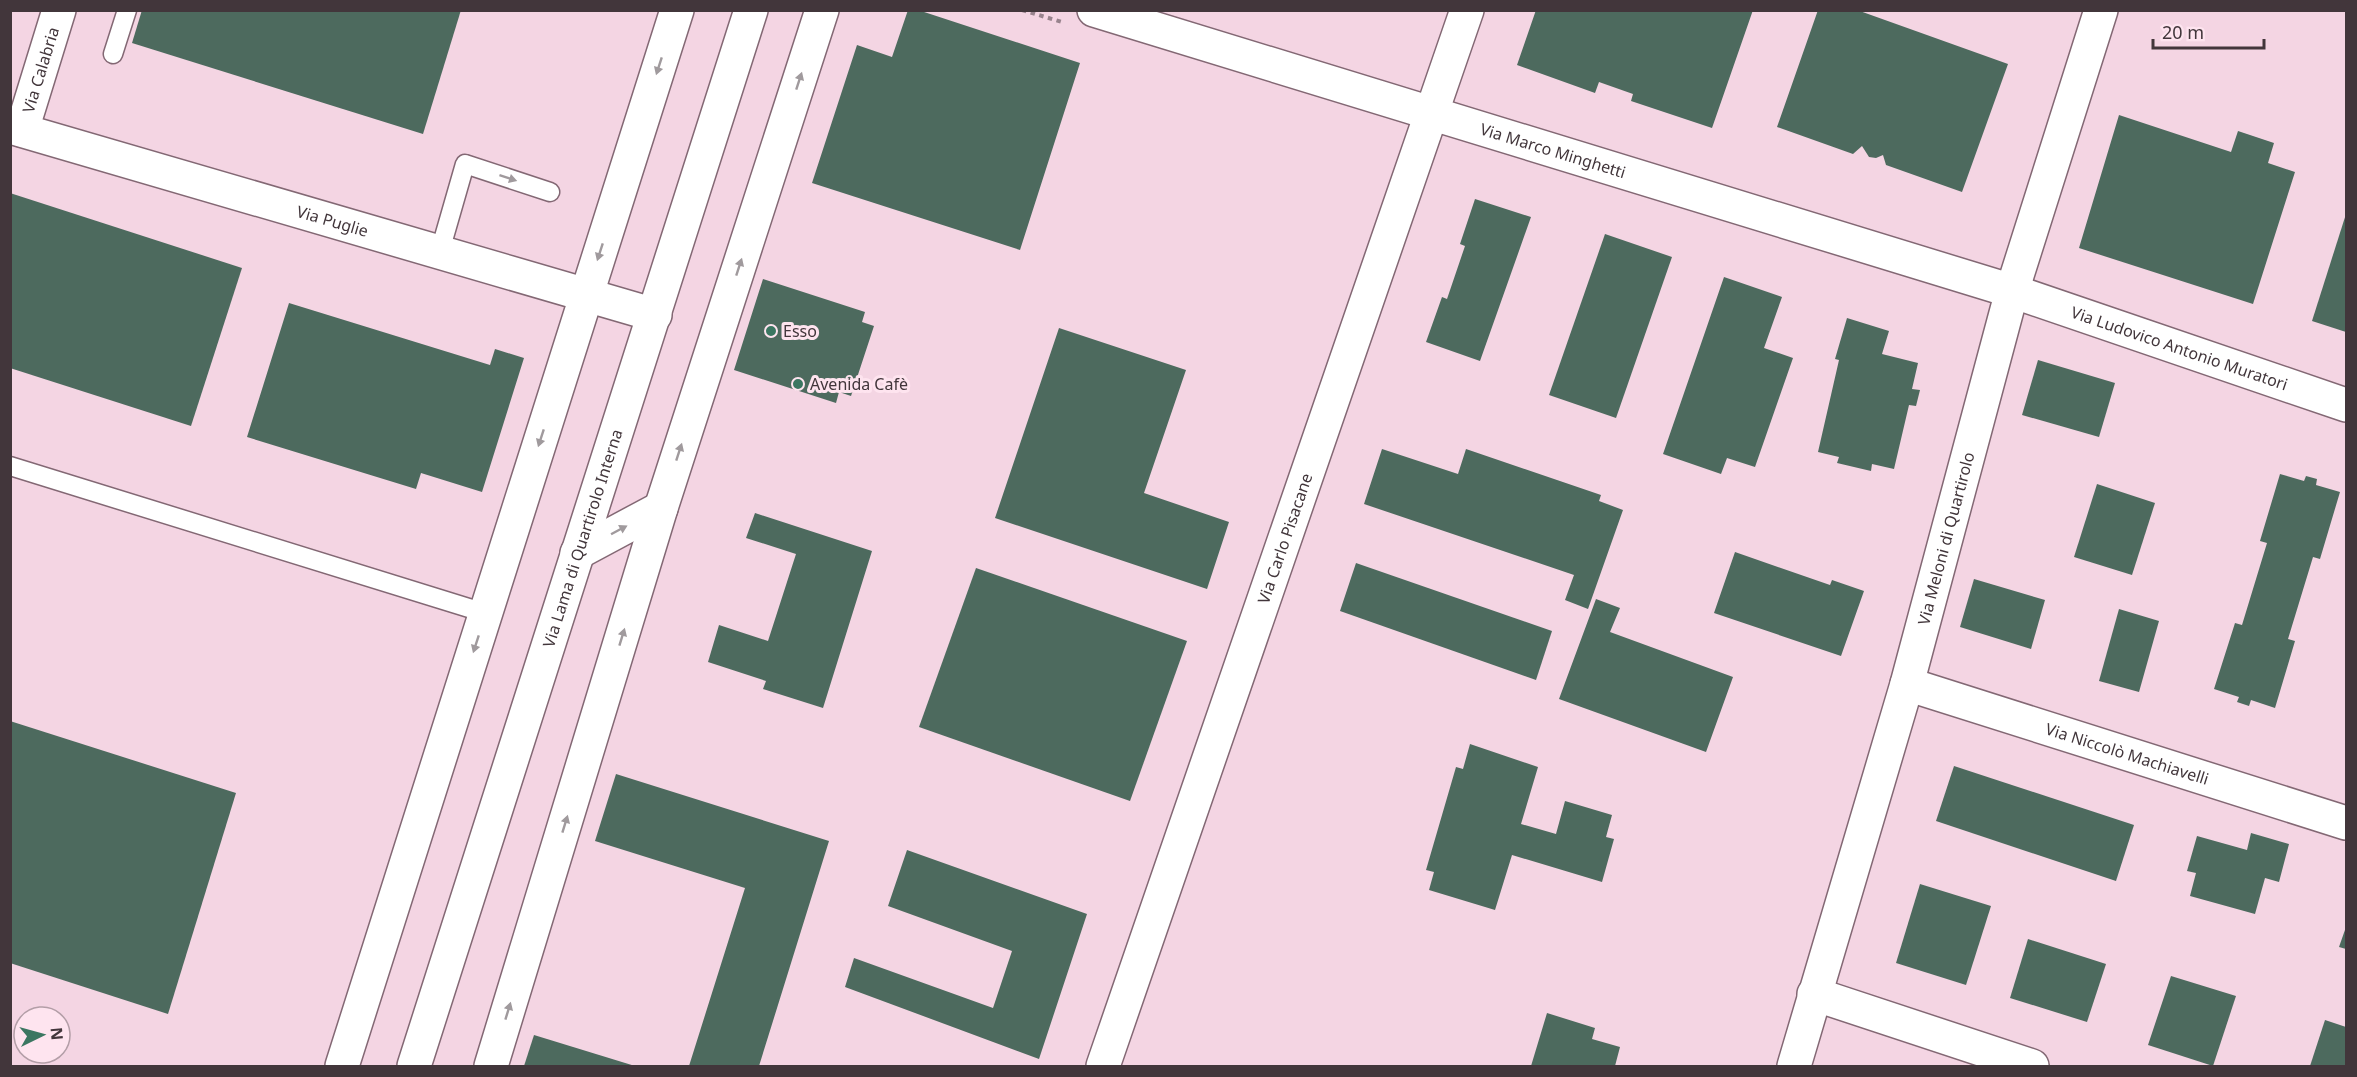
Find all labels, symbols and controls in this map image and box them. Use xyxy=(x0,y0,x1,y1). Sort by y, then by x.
scale bar xyxy=(2153,12,2264,50)
text: 20 m xyxy=(2162,20,2204,44)
street label: Via Calabria xyxy=(17,24,64,115)
one-way arrow xyxy=(654,57,663,75)
one-way arrow xyxy=(795,72,804,90)
street label: Via Marco Minghetti xyxy=(1477,118,1629,183)
one-way arrow xyxy=(499,174,517,184)
street label: Via Puglie xyxy=(294,200,371,242)
one-way arrow xyxy=(594,243,604,261)
one-way arrow xyxy=(735,258,744,276)
street label: Via Ludovico Antonio Muratori xyxy=(2068,301,2291,395)
place label: Esso xyxy=(783,320,817,342)
marker: Esso xyxy=(764,324,778,338)
place label: Avenida Cafè xyxy=(810,373,908,395)
marker: Avenida Cafè xyxy=(791,377,805,391)
street label: Via Lama di Quartirolo Interna xyxy=(537,426,628,650)
one-way arrow xyxy=(535,429,545,447)
one-way arrow xyxy=(675,443,684,461)
street label: Via Meloni di Quartirolo xyxy=(1912,449,1980,627)
street label: Via Carlo Pisacane xyxy=(1252,470,1318,607)
one-way arrow xyxy=(611,525,628,535)
one-way arrow xyxy=(618,628,627,646)
one-way arrow xyxy=(470,635,480,653)
street label: Via Niccolò Machiavelli xyxy=(2043,718,2212,790)
one-way arrow xyxy=(561,815,570,833)
one-way arrow xyxy=(504,1001,513,1019)
north arrow xyxy=(12,1005,72,1065)
text: N xyxy=(45,1026,68,1041)

